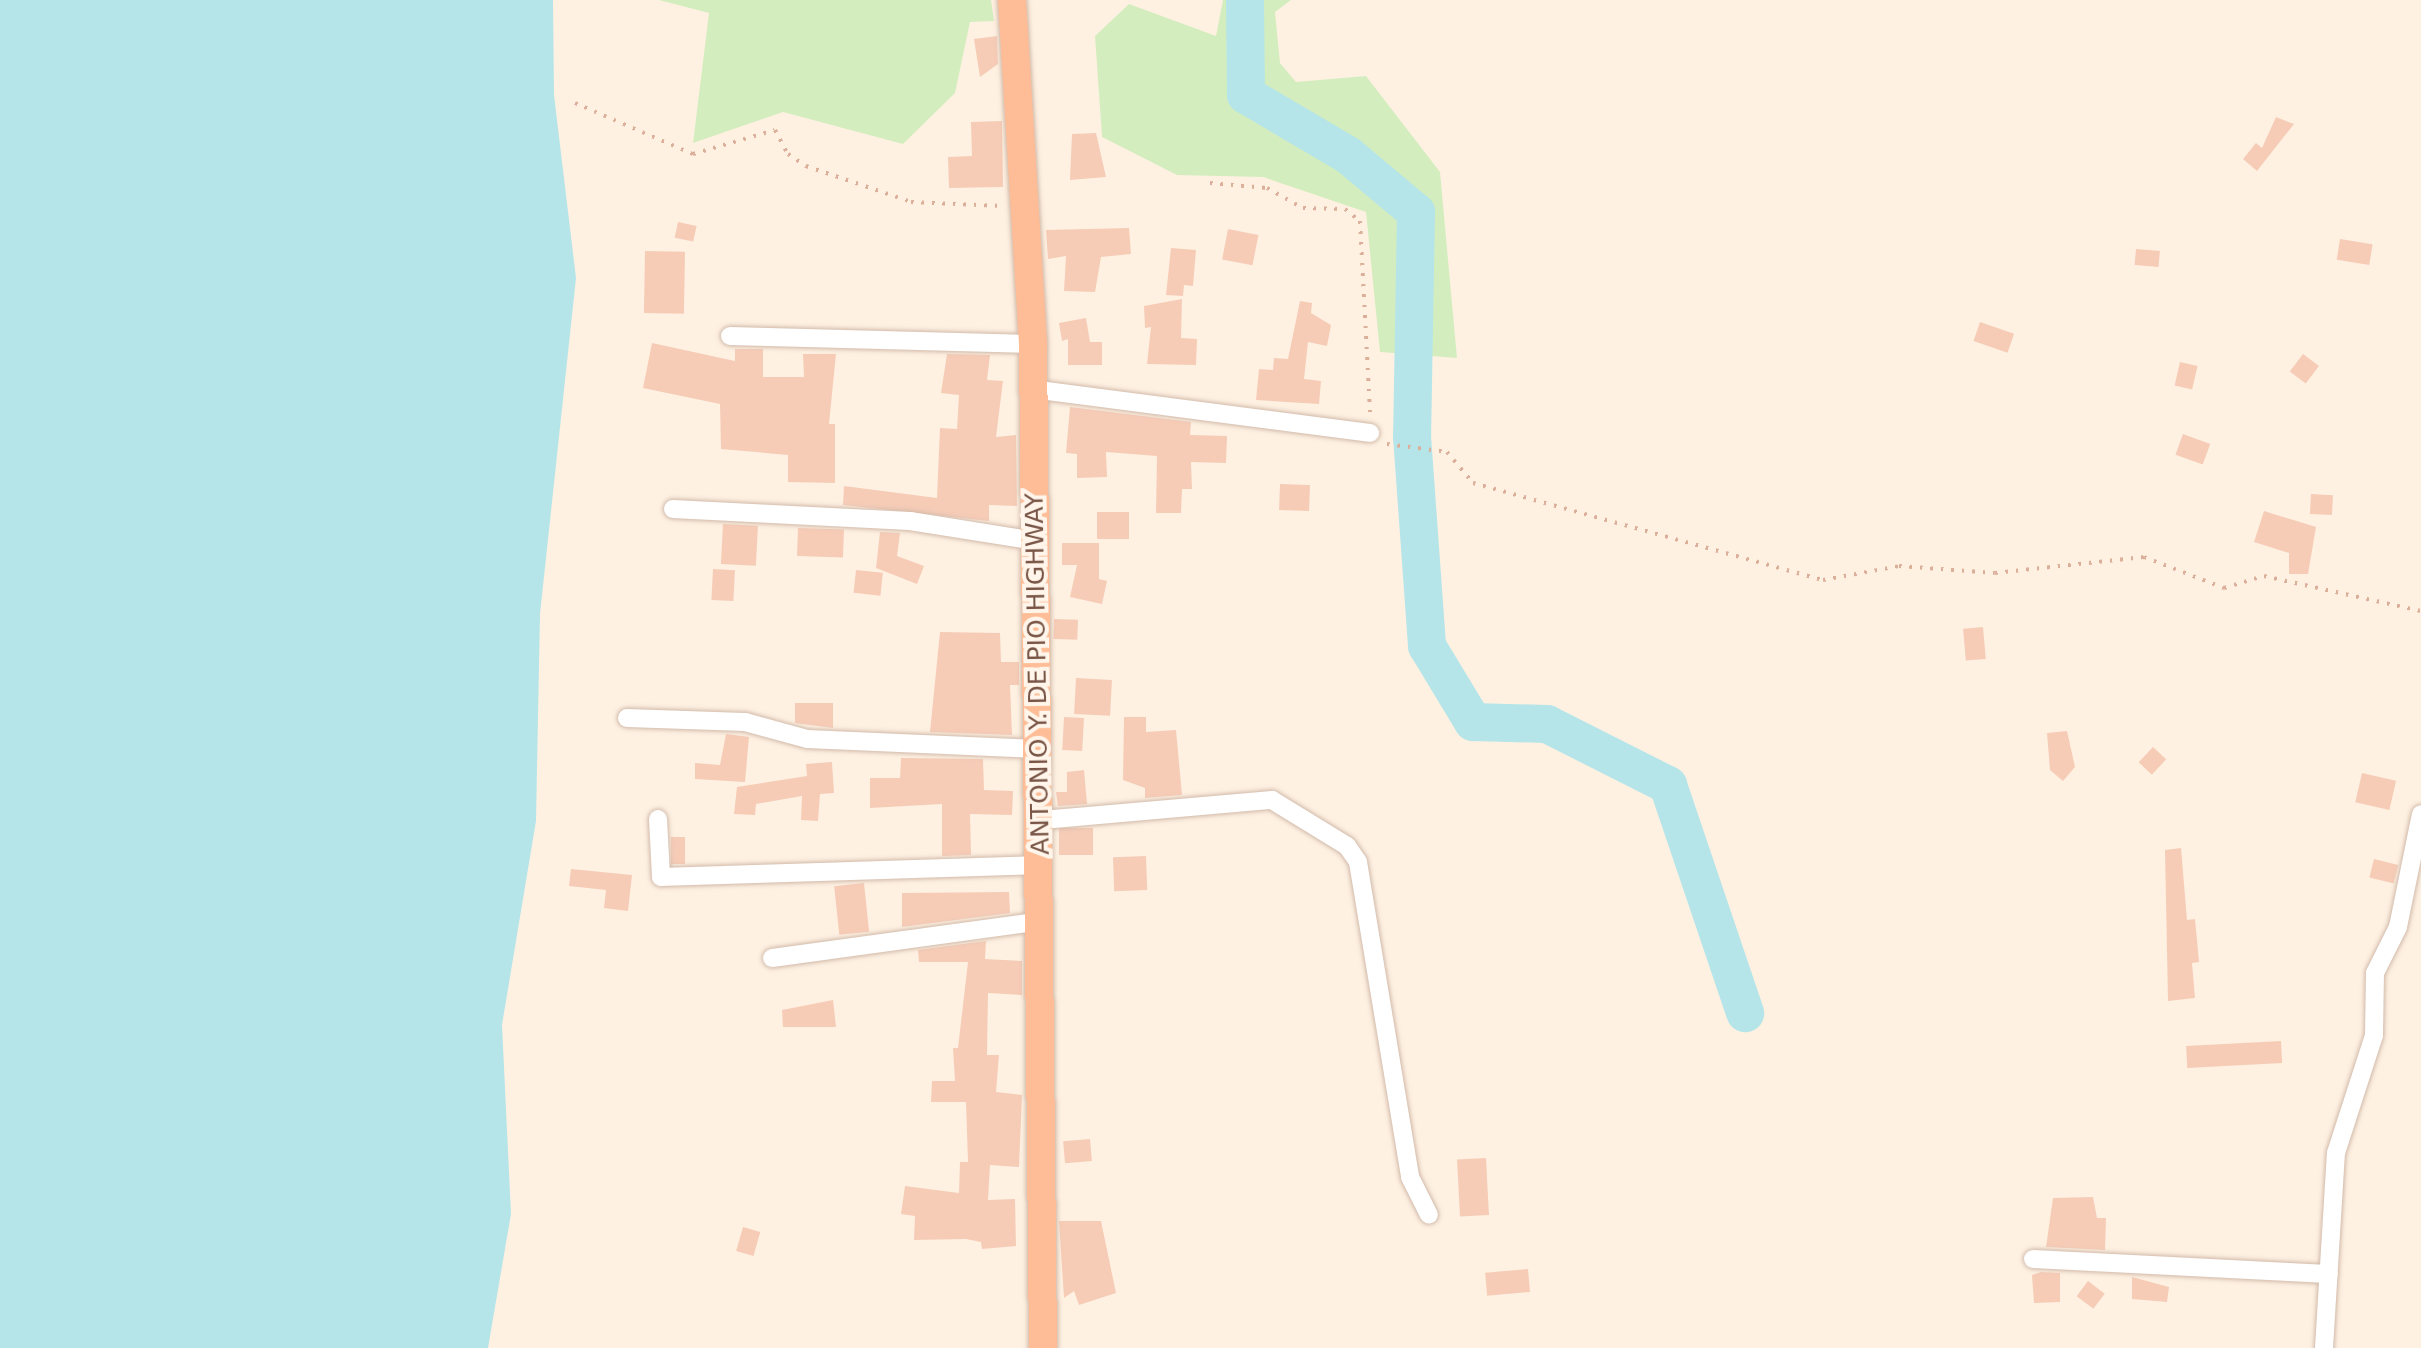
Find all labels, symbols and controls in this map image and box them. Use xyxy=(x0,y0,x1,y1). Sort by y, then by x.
street label: ANTONIO Y. DE PIO HIGHWAY xyxy=(1020,493,1056,855)

